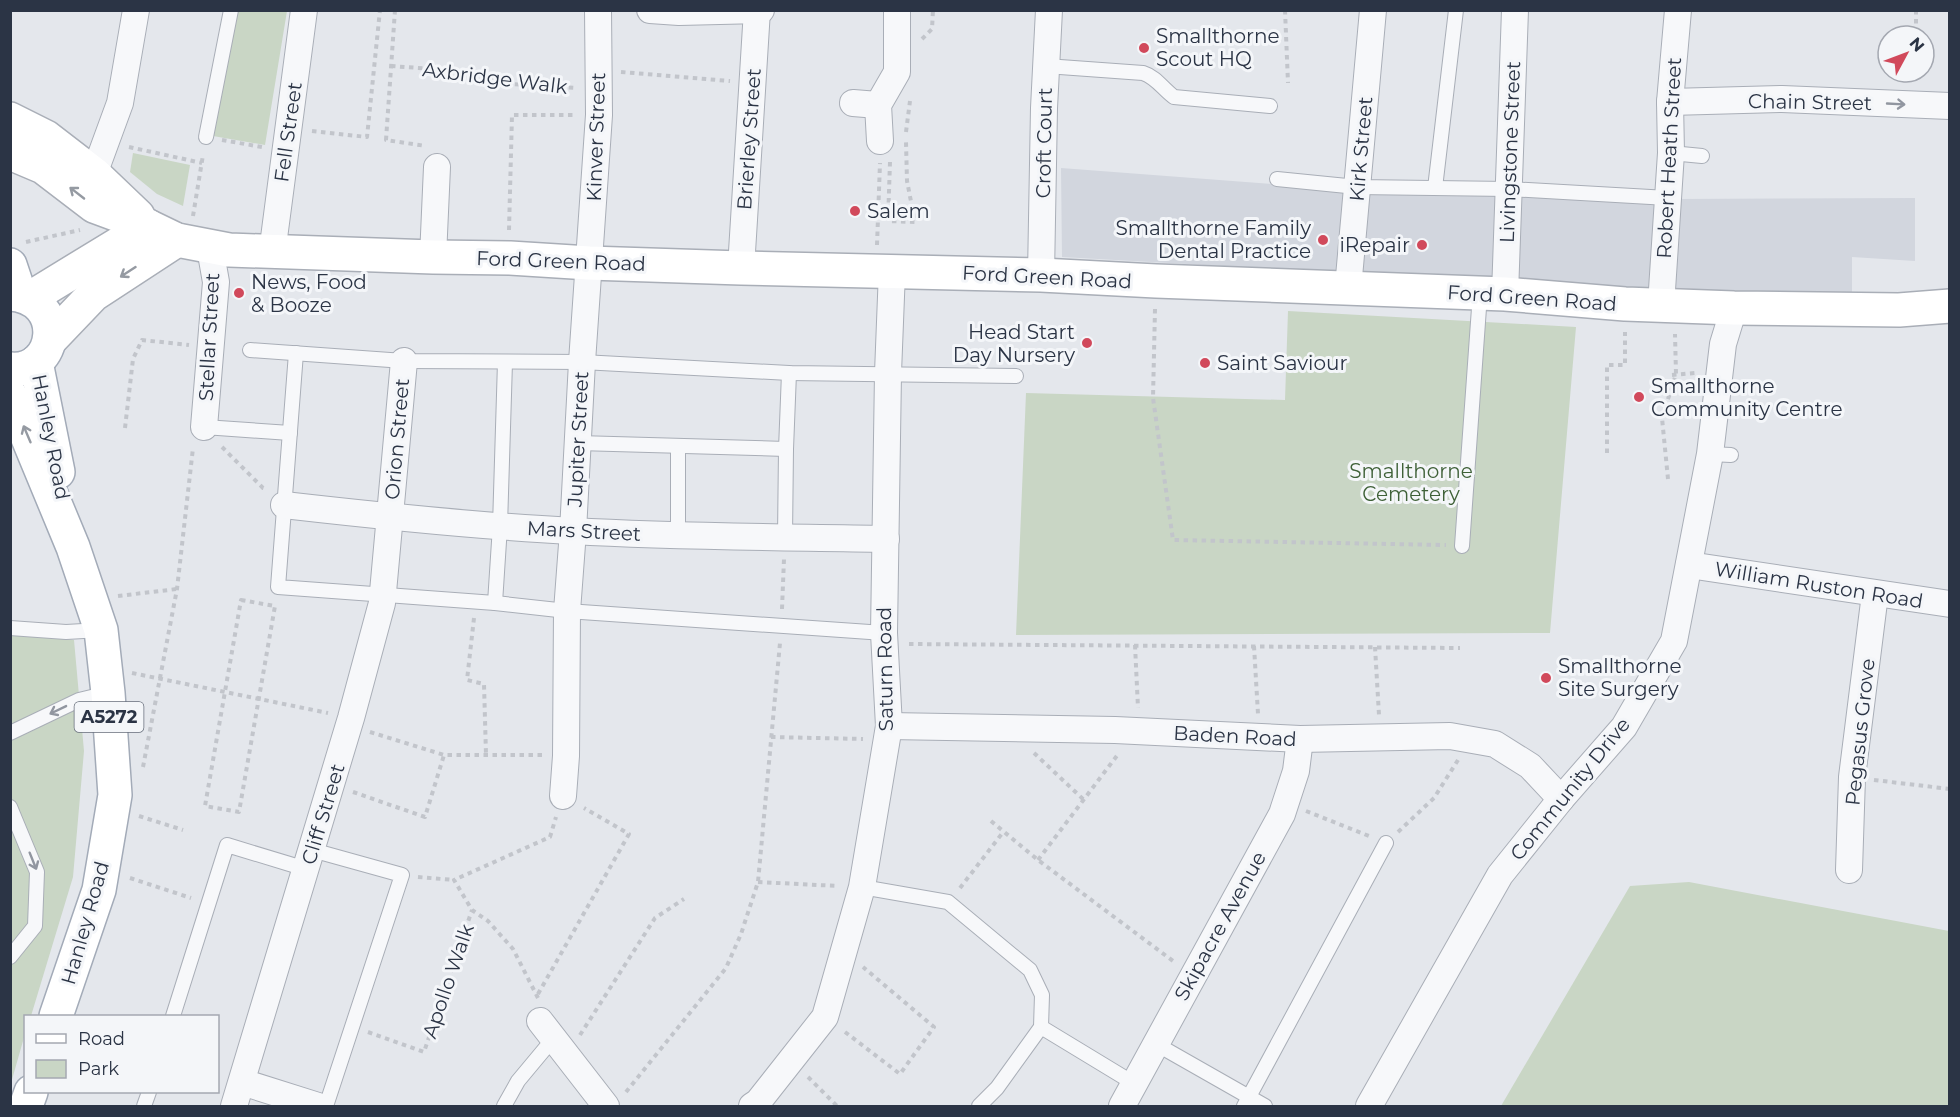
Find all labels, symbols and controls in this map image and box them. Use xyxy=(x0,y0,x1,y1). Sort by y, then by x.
place label: Smallthorne Scout HQ xyxy=(1156,24,1280,71)
north arrow xyxy=(1876,24,1936,84)
text: N xyxy=(1906,33,1928,56)
marker: Smallthorne Scout HQ xyxy=(1137,41,1151,55)
street label: Axbridge Walk xyxy=(421,57,569,99)
street label: Robert Heath Street xyxy=(1652,57,1686,259)
street label: Livingstone Street xyxy=(1495,61,1525,243)
street label: Brierley Street xyxy=(732,67,766,211)
street label: Kinver Street xyxy=(582,72,610,202)
street label: Fell Street xyxy=(269,80,307,184)
street label: Croft Court xyxy=(1031,87,1057,199)
street label: Chain Street xyxy=(1748,89,1872,115)
street label: Kirk Street xyxy=(1344,96,1378,202)
one-way arrow xyxy=(1886,99,1906,110)
one-way arrow xyxy=(69,186,85,199)
place label: Salem xyxy=(867,199,930,223)
marker: Salem xyxy=(848,204,862,218)
place label: Smallthorne Family Dental Practice xyxy=(1115,216,1311,263)
marker: Smallthorne Family Dental Practice xyxy=(1316,233,1330,247)
place label: iRepair xyxy=(1339,233,1410,257)
marker: iRepair xyxy=(1415,238,1429,252)
street label: Ford Green Road xyxy=(476,246,646,276)
street label: Ford Green Road xyxy=(962,261,1132,293)
one-way arrow xyxy=(120,267,137,279)
place label: News, Food & Booze xyxy=(251,270,367,317)
street label: Stellar Street xyxy=(194,272,224,402)
street label: Ford Green Road xyxy=(1446,280,1618,316)
marker: News, Food & Booze xyxy=(232,286,246,300)
place label: Head Start Day Nursery xyxy=(953,320,1075,367)
marker: Head Start Day Nursery xyxy=(1080,336,1094,350)
place label: Saint Saviour xyxy=(1217,351,1347,375)
marker: Saint Saviour xyxy=(1198,356,1212,370)
street label: Jupiter Street xyxy=(562,371,594,508)
street label: Hanley Road xyxy=(27,372,75,502)
place label: Smallthorne Community Centre xyxy=(1651,374,1843,421)
street label: Orion Street xyxy=(380,377,414,501)
marker: Smallthorne Community Centre xyxy=(1632,390,1646,404)
one-way arrow xyxy=(21,426,32,444)
park label: Smallthorne Cemetery xyxy=(1349,459,1473,506)
street label: Mars Street xyxy=(526,516,642,546)
street label: William Ruston Road xyxy=(1713,557,1925,613)
street label: Saturn Road xyxy=(872,607,898,731)
place label: Smallthorne Site Surgery xyxy=(1558,654,1682,701)
street label: Pegasus Grove xyxy=(1840,657,1880,807)
marker: Smallthorne Site Surgery xyxy=(1539,671,1553,685)
road number: A5272 xyxy=(74,702,144,732)
one-way arrow xyxy=(50,705,68,717)
street label: Community Drive xyxy=(1505,713,1635,865)
street label: Baden Road xyxy=(1173,721,1297,751)
street label: Cliff Street xyxy=(296,761,350,867)
street label: Skipacre Avenue xyxy=(1169,847,1271,1005)
one-way arrow xyxy=(28,851,39,870)
street label: Hanley Road xyxy=(56,859,114,987)
street label: Apollo Walk xyxy=(417,921,479,1041)
legend xyxy=(24,1015,219,1093)
text: Road xyxy=(78,1028,125,1050)
text: Park xyxy=(78,1058,119,1080)

